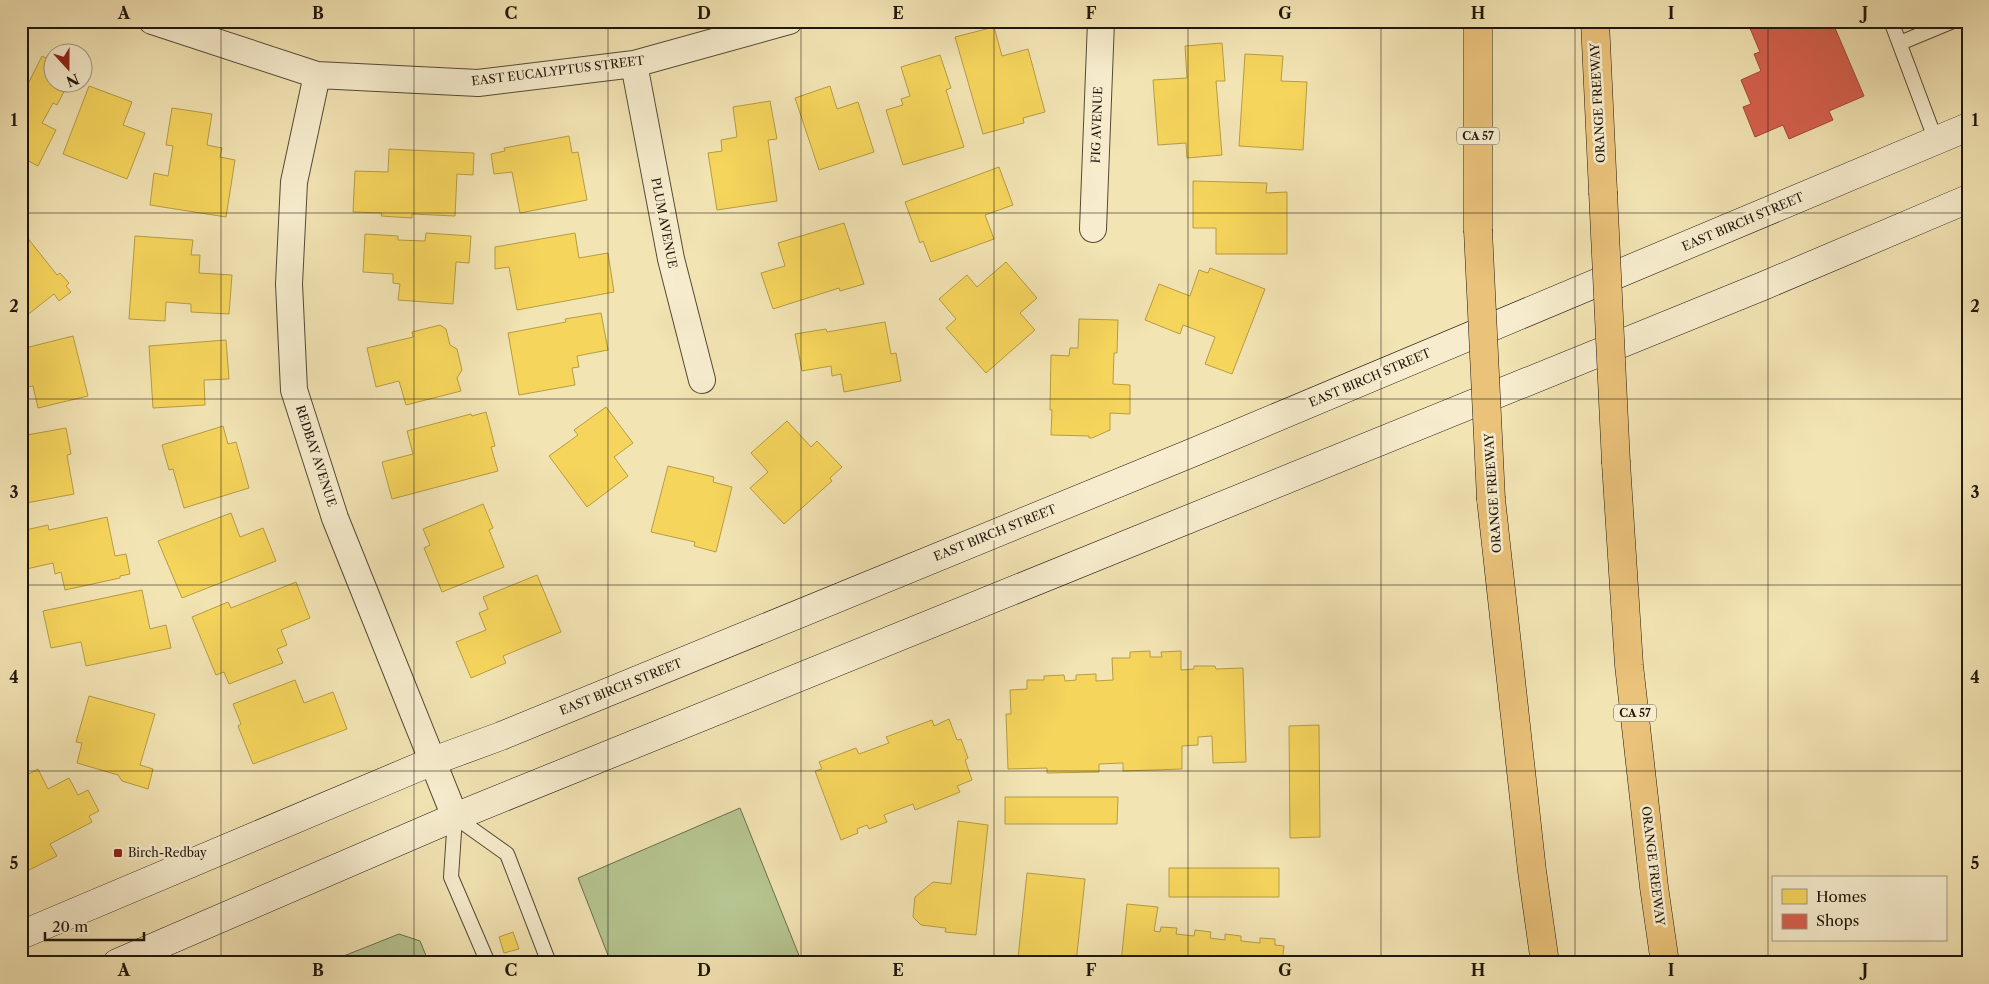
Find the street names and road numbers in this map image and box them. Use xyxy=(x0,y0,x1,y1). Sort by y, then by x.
street label: ORANGE FREEWAY xyxy=(1587,42,1608,163)
street label: EAST EUCALYPTUS STREET xyxy=(471,52,645,89)
street label: FIG AVENUE xyxy=(1088,86,1105,164)
road number: CA 57 xyxy=(1457,128,1499,144)
street label: PLUM AVENUE xyxy=(648,176,681,269)
street label: EAST BIRCH STREET xyxy=(1680,189,1806,254)
street label: EAST BIRCH STREET xyxy=(1307,345,1433,410)
street label: REDBAY AVENUE xyxy=(293,403,340,508)
street label: ORANGE FREEWAY xyxy=(1481,432,1504,554)
street label: EAST BIRCH STREET xyxy=(931,501,1058,564)
street label: EAST BIRCH STREET xyxy=(557,655,684,718)
road number: CA 57 xyxy=(1614,704,1656,721)
street label: ORANGE FREEWAY xyxy=(1639,805,1668,927)

